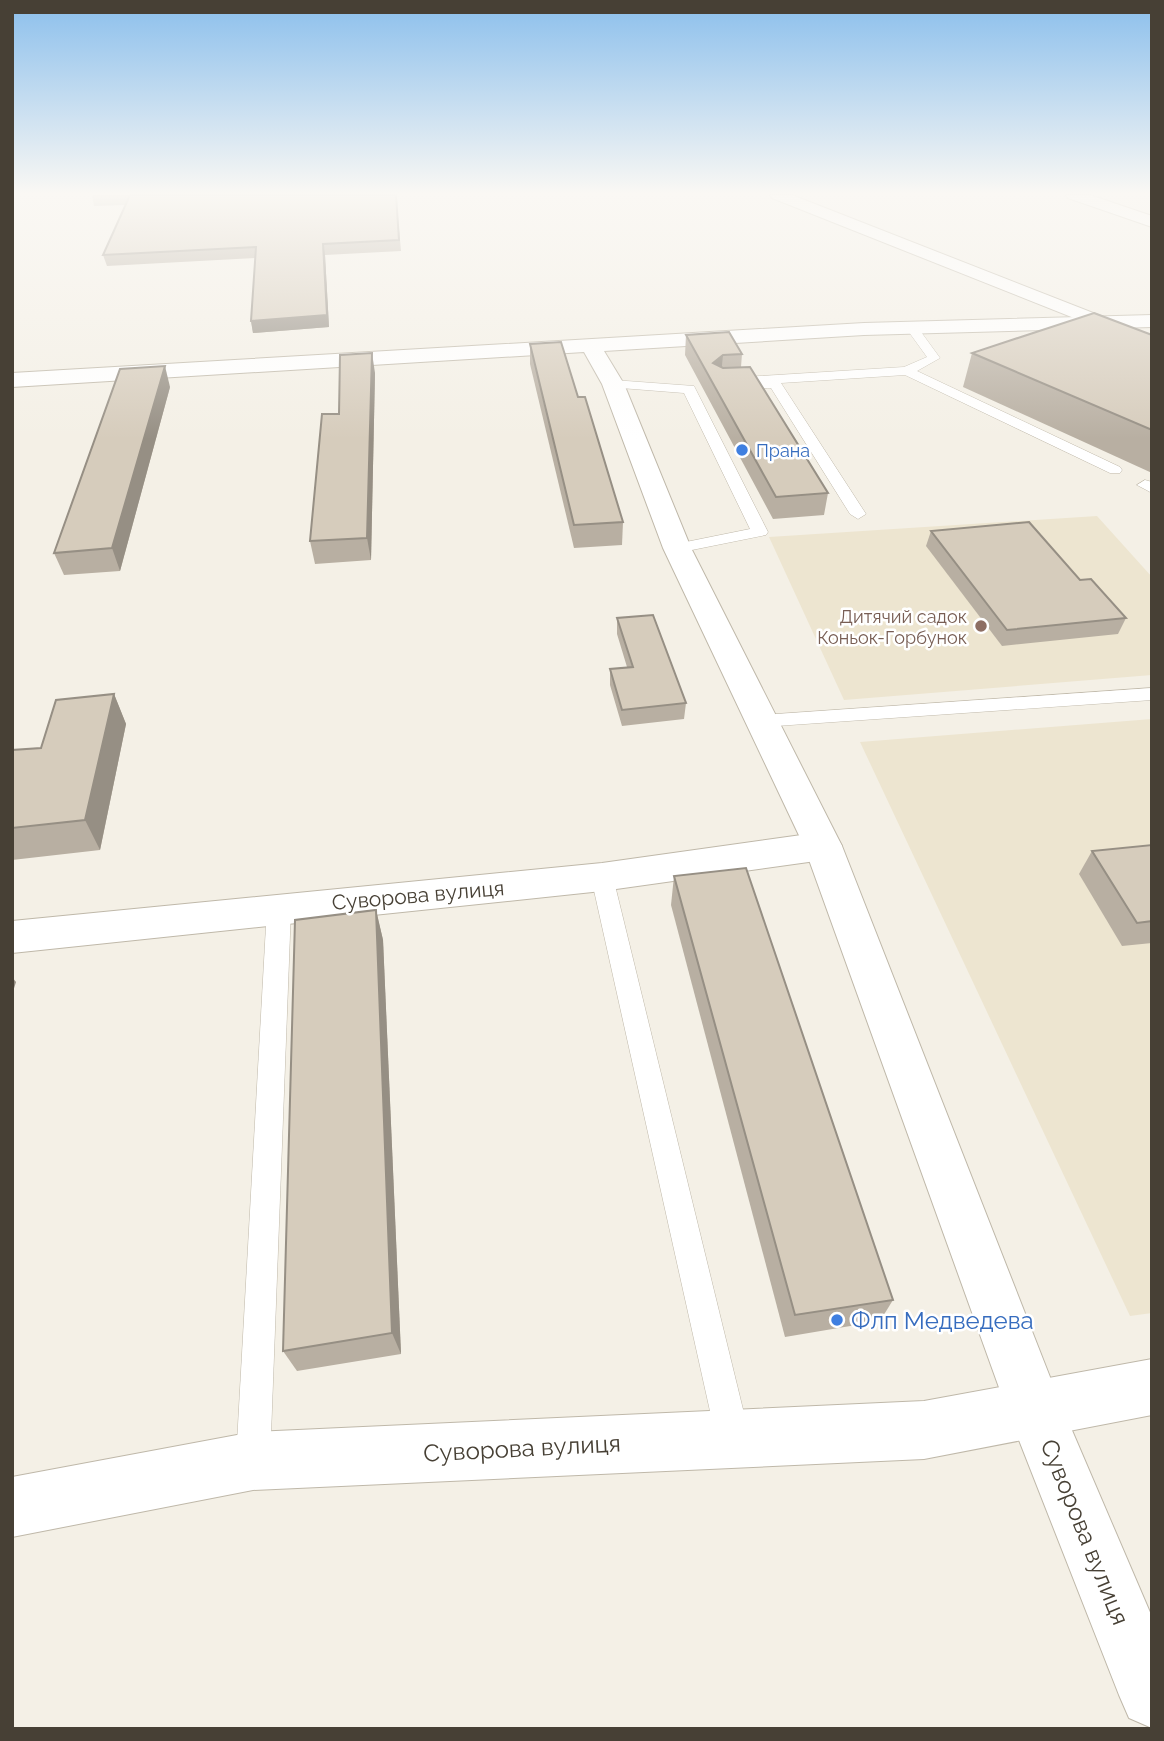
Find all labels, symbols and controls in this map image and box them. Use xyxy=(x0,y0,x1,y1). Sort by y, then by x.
place label: Прана xyxy=(756,440,810,461)
marker: Прана xyxy=(734,442,750,458)
place label: Дитячий садок Коньок-Горбунок xyxy=(817,606,967,648)
marker: Дитячий садок Коньок-Горбунок xyxy=(973,618,989,634)
street label: Суворова вулиця xyxy=(331,875,505,915)
place label: Флп Медведева xyxy=(851,1306,1034,1335)
marker: Флп Медведева xyxy=(829,1312,845,1328)
street label: Суворова вулиця xyxy=(422,1428,622,1468)
street label: Суворова вулиця xyxy=(1035,1435,1135,1629)

